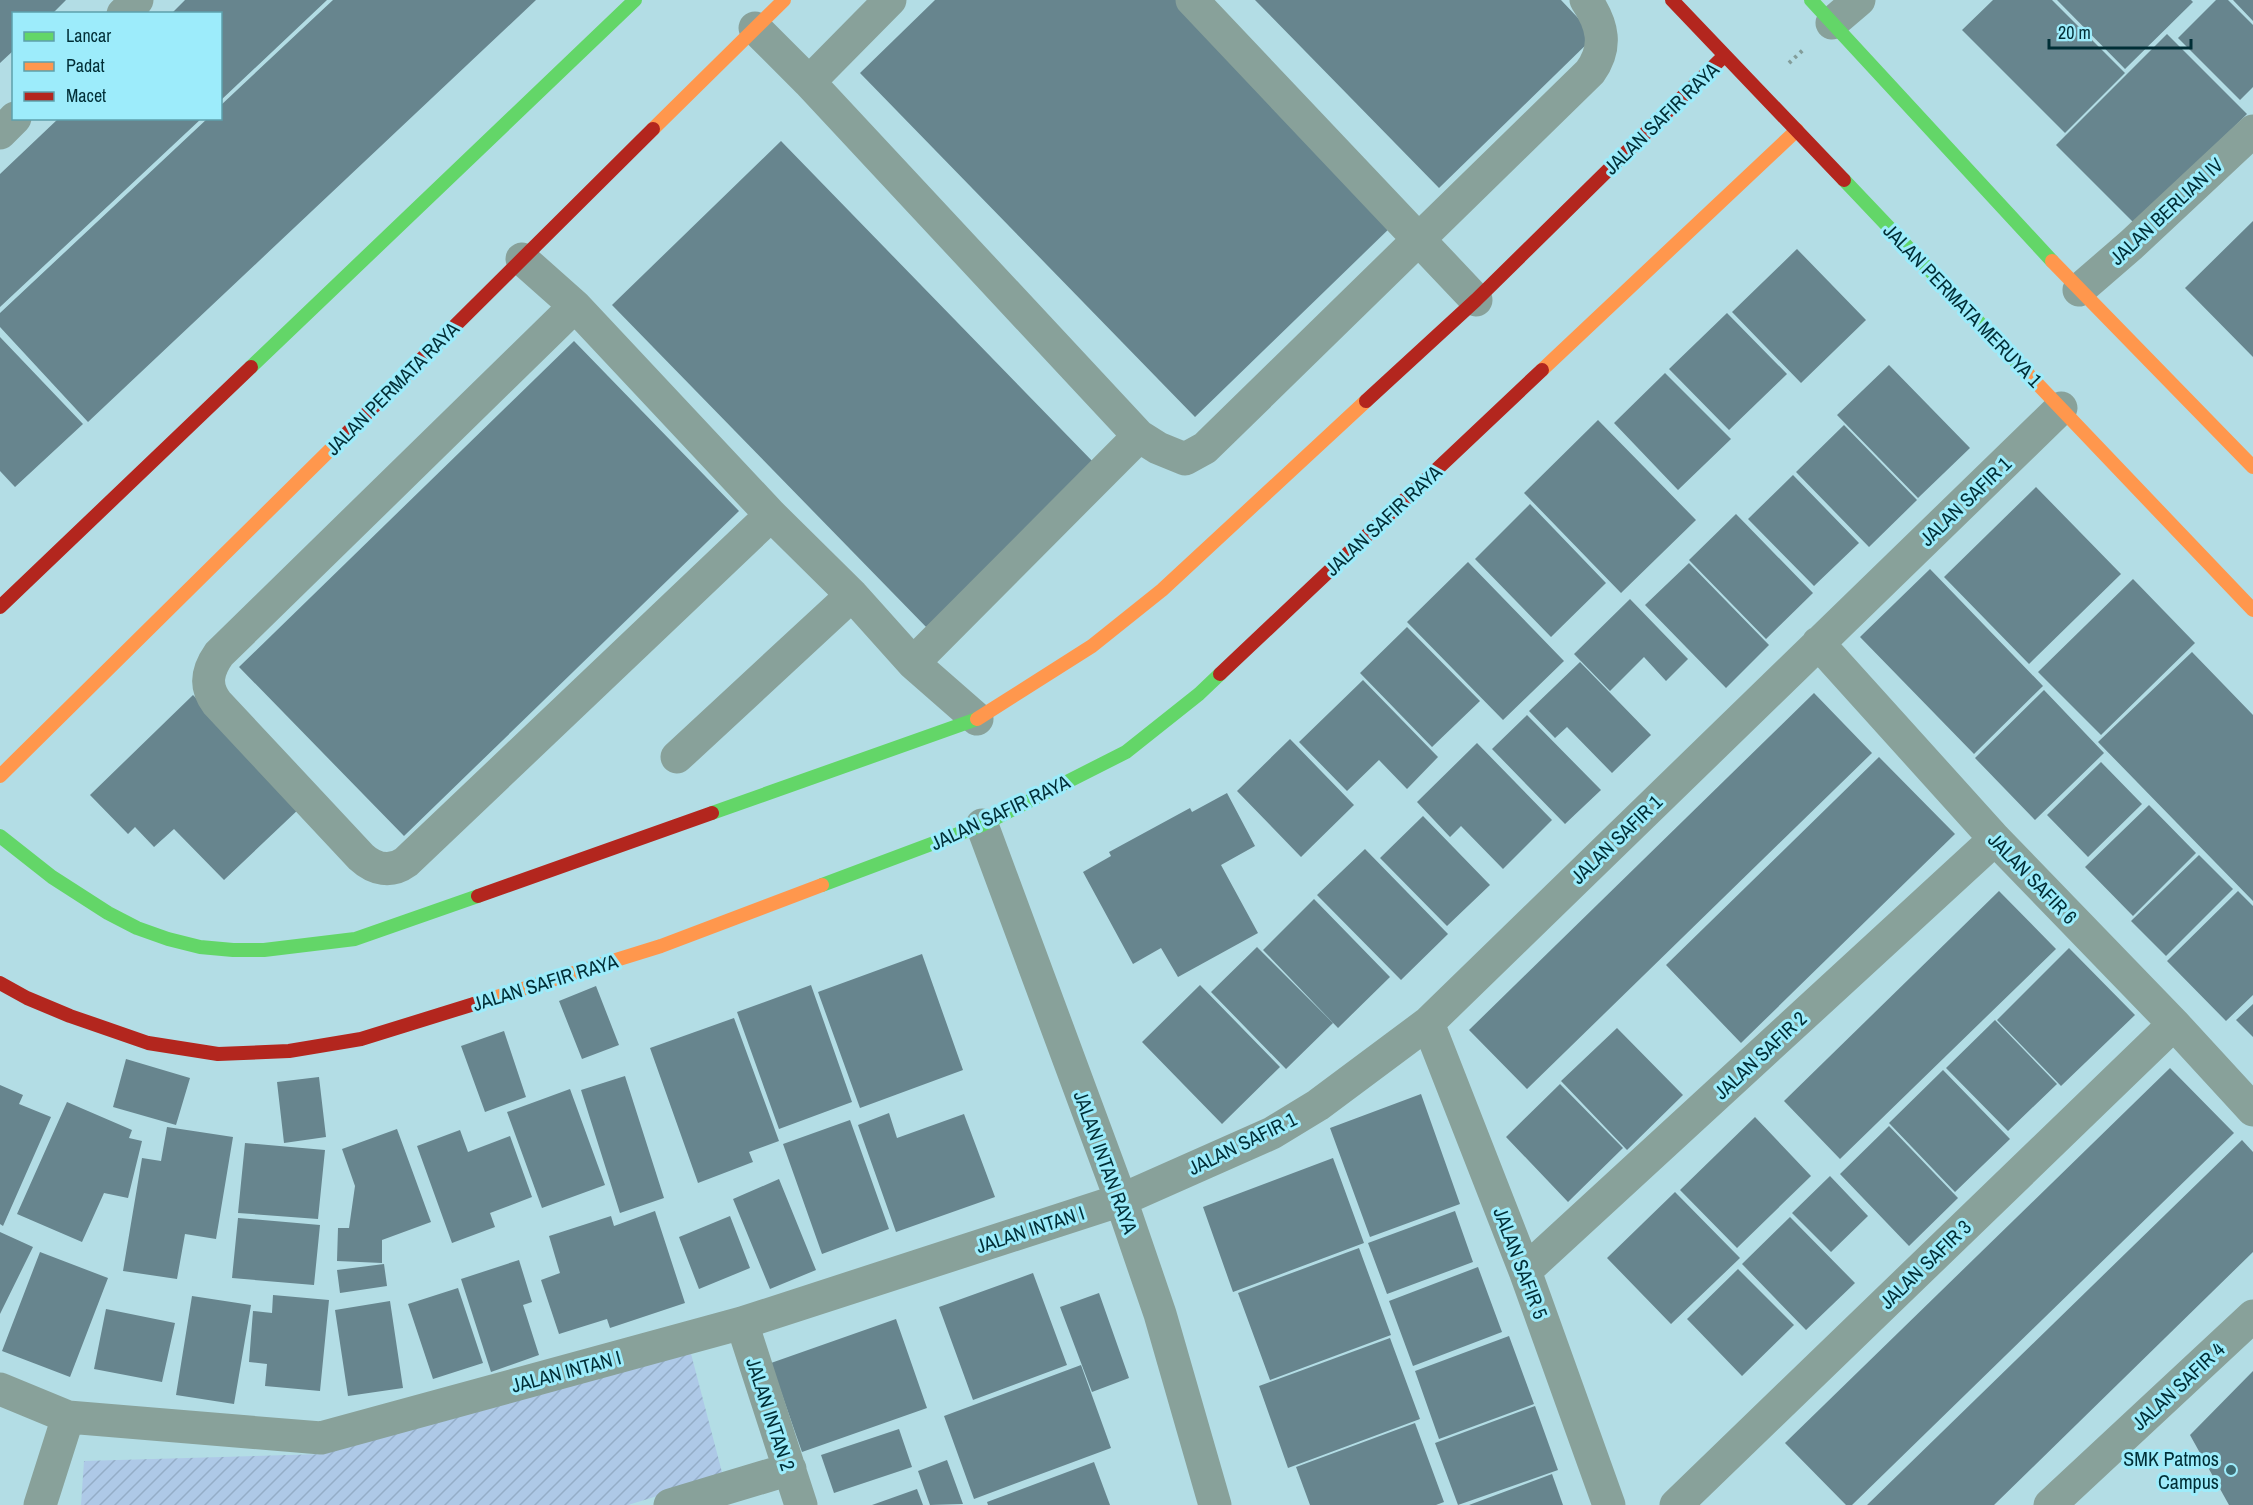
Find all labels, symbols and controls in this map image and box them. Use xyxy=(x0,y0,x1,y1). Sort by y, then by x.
legend xyxy=(12,12,222,120)
scale bar xyxy=(2049,12,2192,50)
text: 20 m xyxy=(2058,20,2091,45)
text: Lancar xyxy=(66,23,111,48)
text: Padat xyxy=(66,53,105,78)
street label: JALAN SAFIR RAYA xyxy=(1597,56,1725,180)
text: Macet xyxy=(66,83,106,108)
street label: JALAN BERLIAN IV xyxy=(2103,151,2229,271)
street label: JALAN PERMATA MERUYA 1 xyxy=(1878,217,2048,393)
street label: JALAN PERMATA RAYA xyxy=(319,315,465,461)
street label: JALAN SAFIR 1 xyxy=(1913,450,2017,552)
street label: JALAN SAFIR RAYA xyxy=(1319,459,1447,581)
street label: JALAN SAFIR RAYA xyxy=(926,768,1074,856)
street label: JALAN SAFIR 1 xyxy=(1564,788,1668,890)
street label: JALAN SAFIR 6 xyxy=(1982,826,2084,930)
street label: JALAN SAFIR RAYA xyxy=(469,947,621,1017)
street label: JALAN SAFIR 2 xyxy=(1708,1005,1812,1105)
street label: JALAN INTAN RAYA xyxy=(1068,1087,1144,1237)
street label: JALAN SAFIR 1 xyxy=(1183,1105,1301,1181)
street label: JALAN INTAN I xyxy=(972,1199,1088,1259)
street label: JALAN SAFIR 5 xyxy=(1487,1203,1555,1323)
street label: JALAN SAFIR 3 xyxy=(1873,1213,1977,1315)
street label: JALAN SAFIR 4 xyxy=(2126,1336,2230,1436)
street label: JALAN INTAN I xyxy=(508,1343,624,1399)
street label: JALAN INTAN 2 xyxy=(740,1354,802,1474)
place label: SMK Patmos Campus xyxy=(2123,1445,2219,1495)
marker: SMK Patmos Campus xyxy=(2224,1463,2238,1477)

